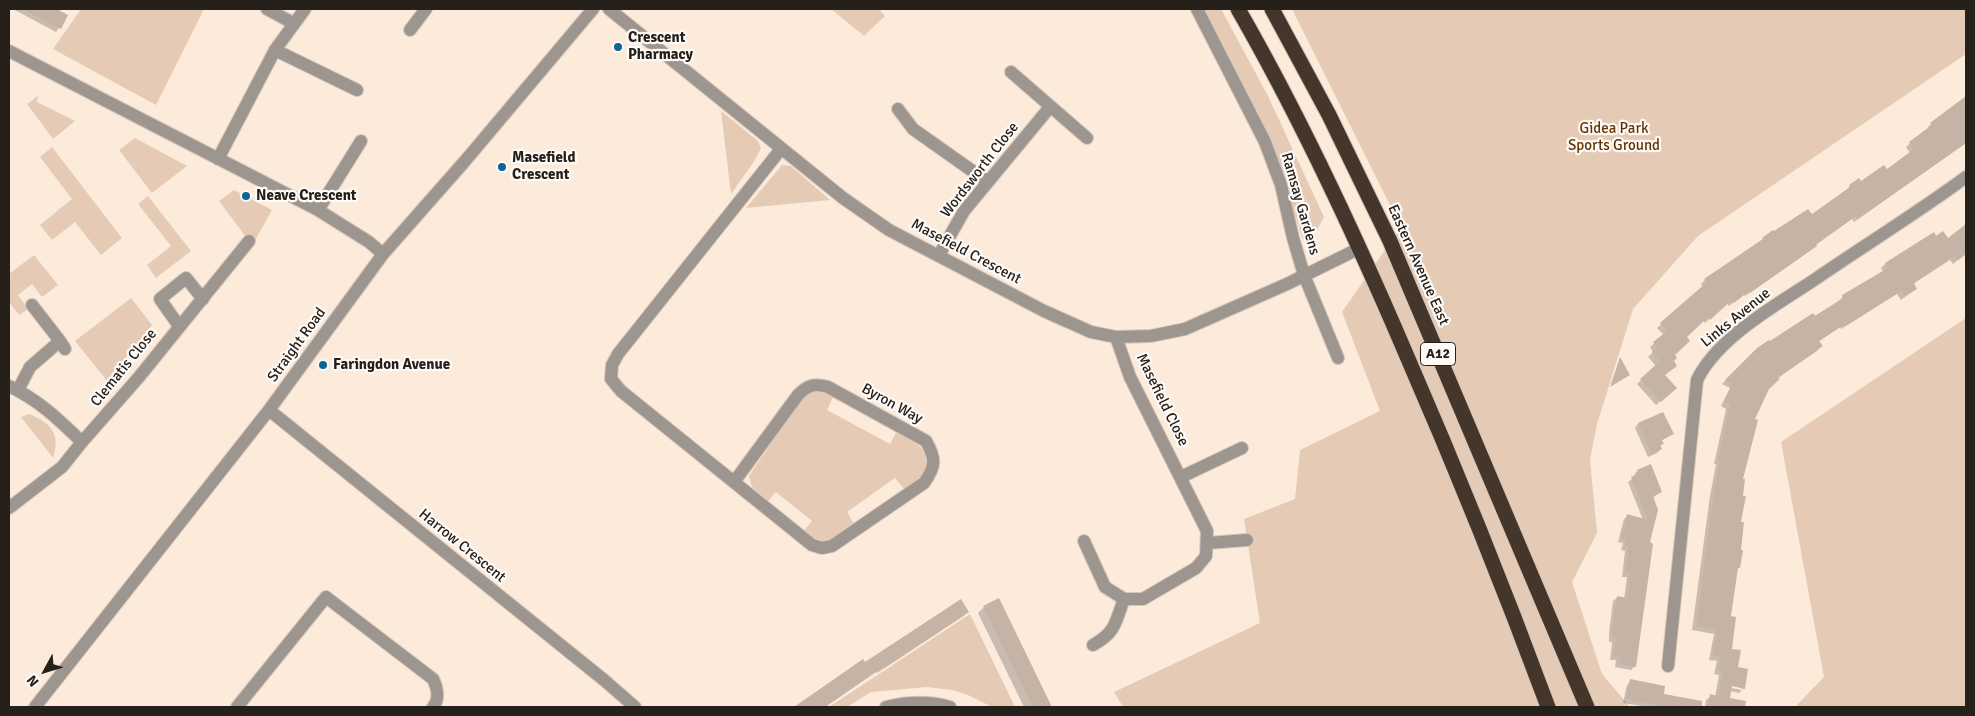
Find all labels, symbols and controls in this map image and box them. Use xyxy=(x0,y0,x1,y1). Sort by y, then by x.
place label: Crescent Pharmacy xyxy=(628,29,693,64)
marker: Crescent Pharmacy xyxy=(612,41,624,53)
street label: Wordsworth Close xyxy=(937,119,1023,221)
park label: Gidea Park Sports Ground xyxy=(1568,120,1660,155)
place label: Masefield Crescent xyxy=(512,149,576,184)
street label: Ramsay Gardens xyxy=(1277,151,1323,257)
marker: Masefield Crescent xyxy=(496,161,508,173)
place label: Neave Crescent xyxy=(256,187,356,205)
marker: Neave Crescent xyxy=(240,190,252,202)
street label: Eastern Avenue East xyxy=(1383,202,1453,328)
street label: Masefield Crescent xyxy=(908,215,1024,289)
street label: Links Avenue xyxy=(1698,285,1774,351)
street label: Straight Road xyxy=(264,304,330,386)
street label: Clematis Close xyxy=(87,326,161,410)
road number: A12 xyxy=(1420,342,1456,366)
street label: Masefield Close xyxy=(1132,351,1192,449)
place label: Faringdon Avenue xyxy=(333,356,450,374)
marker: Faringdon Avenue xyxy=(317,359,329,371)
street label: Byron Way xyxy=(858,380,926,428)
street label: Harrow Crescent xyxy=(415,505,509,587)
north arrow xyxy=(20,646,70,696)
text: N xyxy=(23,672,43,690)

